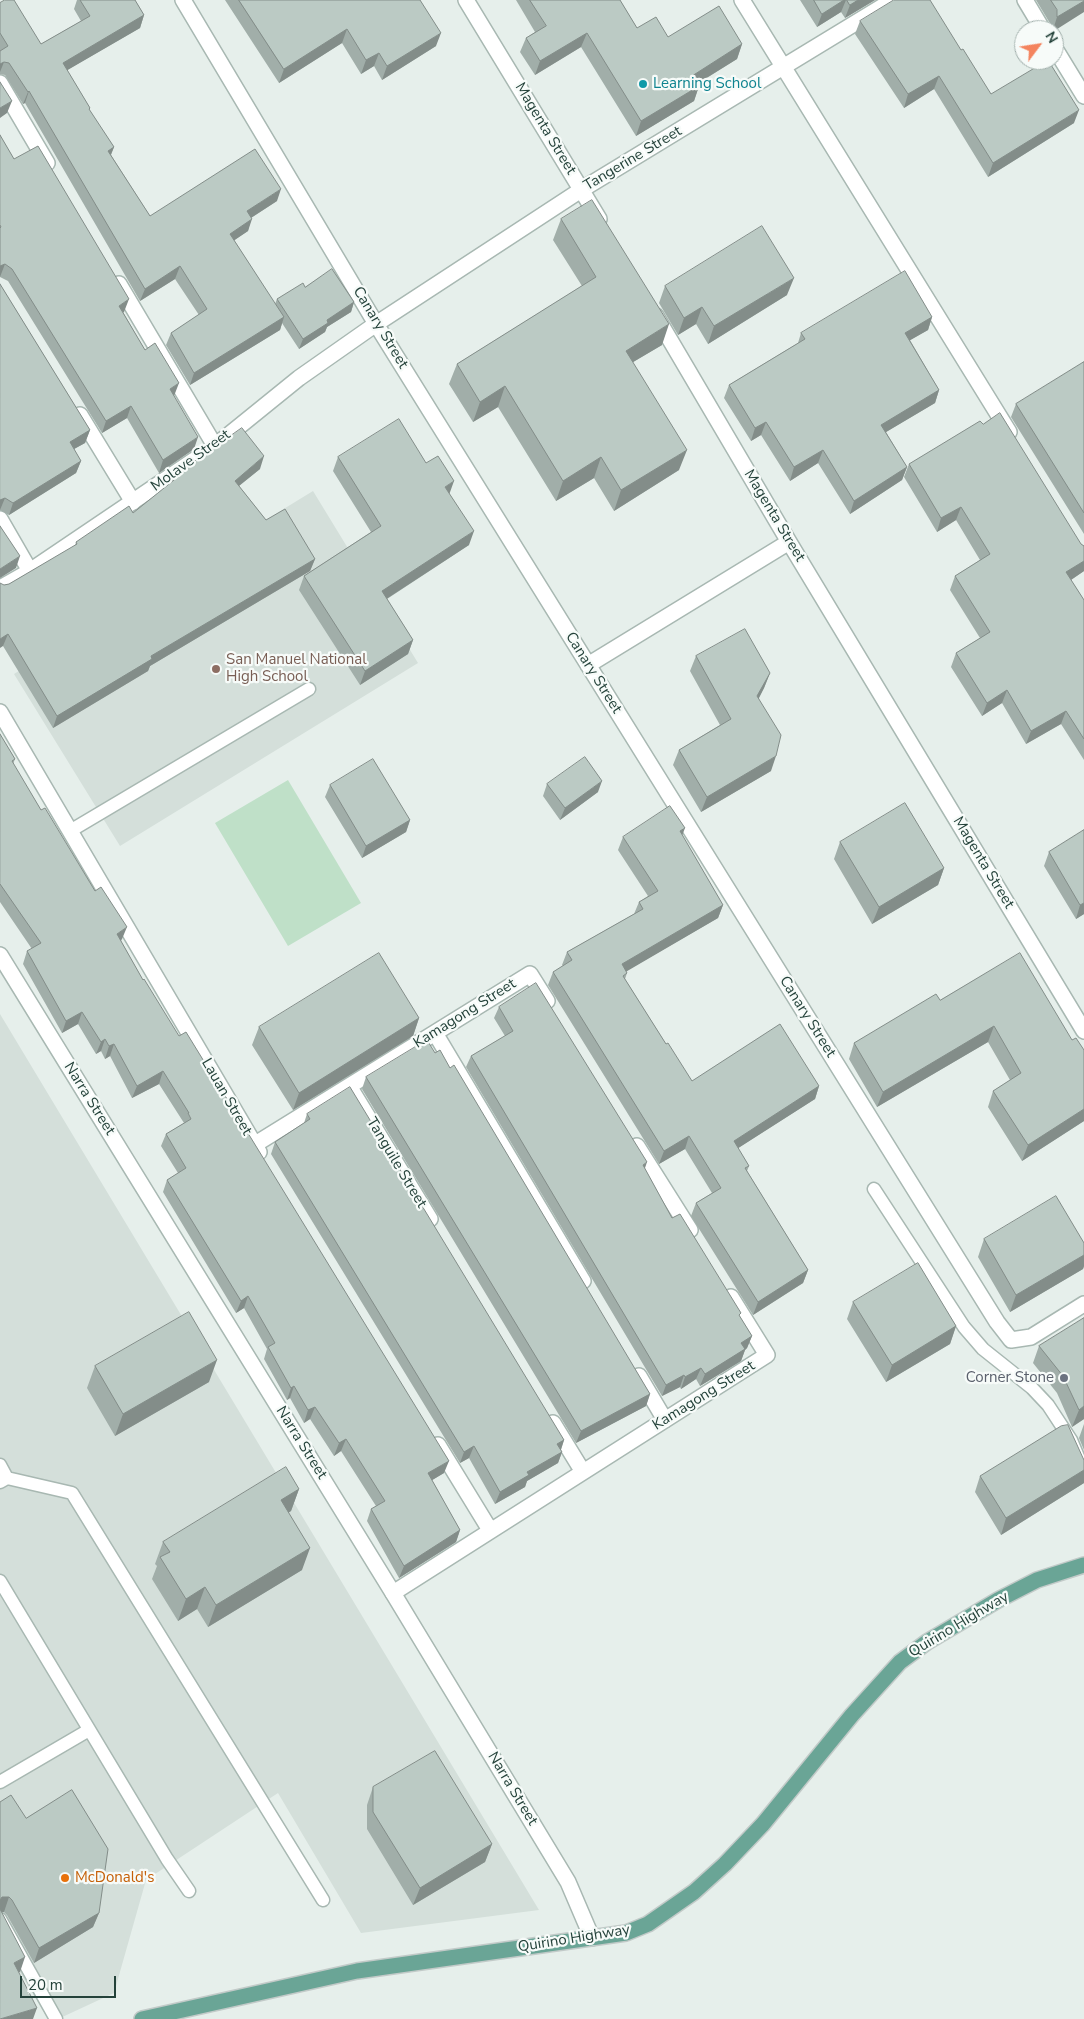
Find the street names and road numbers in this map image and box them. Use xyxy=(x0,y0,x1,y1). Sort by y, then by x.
street label: Magenta Street xyxy=(510,80,580,178)
street label: Tangerine Street xyxy=(581,123,685,195)
street label: Canary Street xyxy=(348,284,412,372)
street label: Molave Street xyxy=(148,426,234,496)
street label: Magenta Street xyxy=(739,467,809,565)
street label: Canary Street xyxy=(561,629,625,717)
street label: Magenta Street xyxy=(948,814,1018,912)
street label: Canary Street xyxy=(775,973,839,1061)
street label: Kamagong Street xyxy=(410,975,520,1053)
street label: Lauan Street xyxy=(197,1055,255,1139)
street label: Narra Street xyxy=(60,1059,118,1139)
street label: Tanguile Street xyxy=(362,1115,430,1211)
street label: Kamagong Street xyxy=(649,1357,759,1435)
street label: Narra Street xyxy=(272,1403,330,1483)
street label: Quirino Highway xyxy=(906,1588,1012,1662)
street label: Narra Street xyxy=(483,1749,541,1829)
street label: Quirino Highway xyxy=(517,1921,631,1957)

